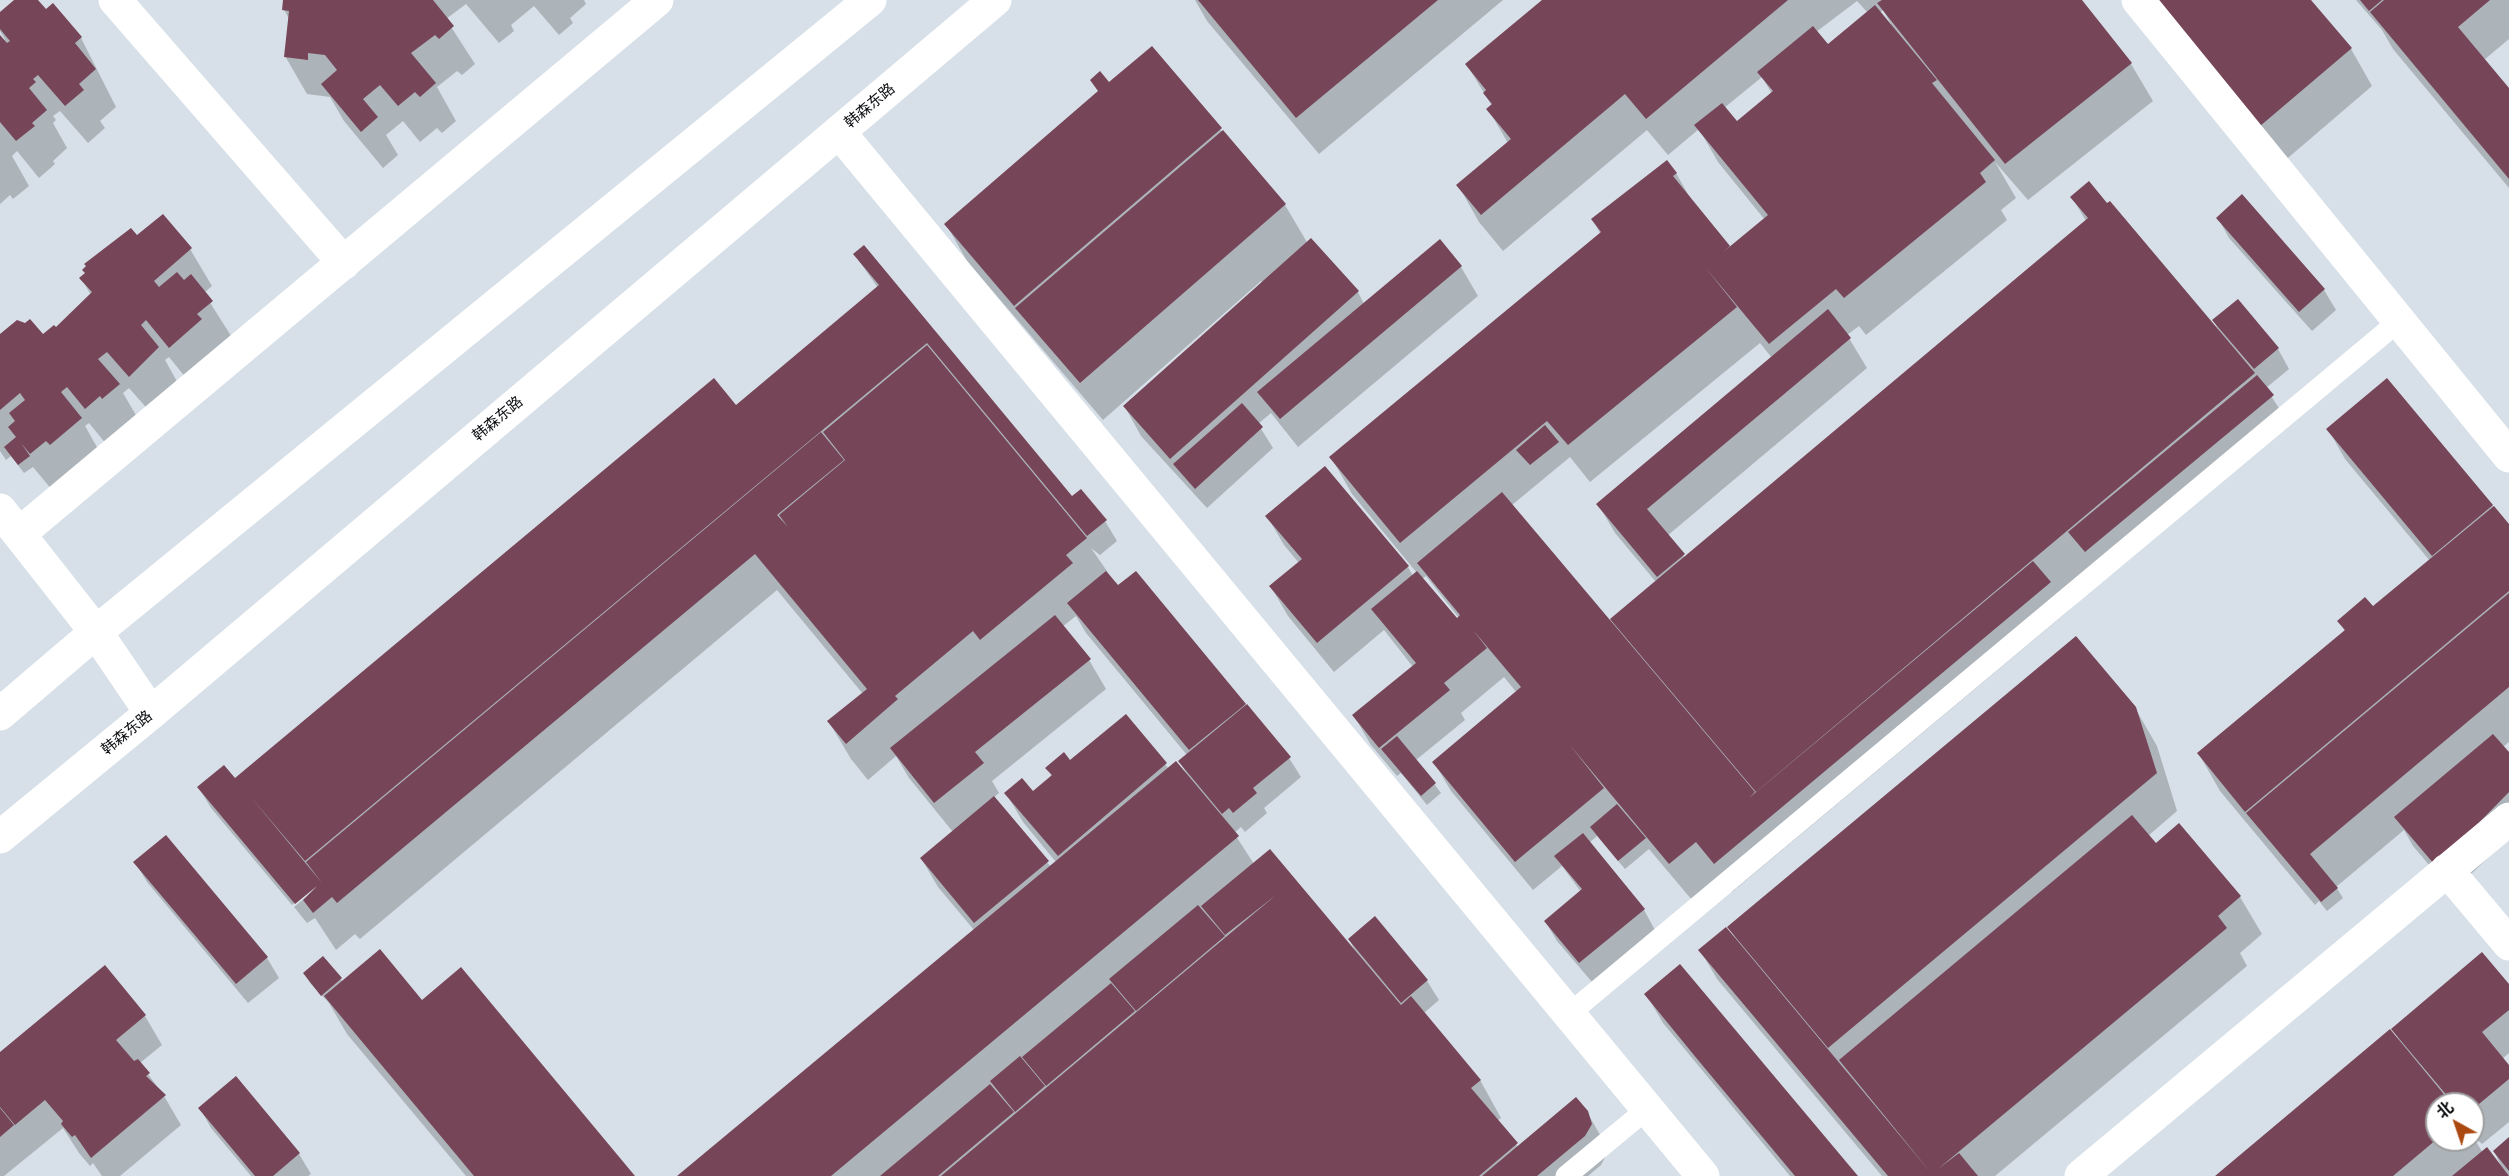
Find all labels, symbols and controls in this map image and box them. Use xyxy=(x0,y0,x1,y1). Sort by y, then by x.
street label: 韩森东路 xyxy=(841,80,899,132)
street label: 韩森东路 xyxy=(469,393,527,445)
street label: 韩森东路 xyxy=(98,707,156,759)
north arrow xyxy=(2425,1092,2485,1152)
text: 北 xyxy=(2432,1097,2457,1123)

